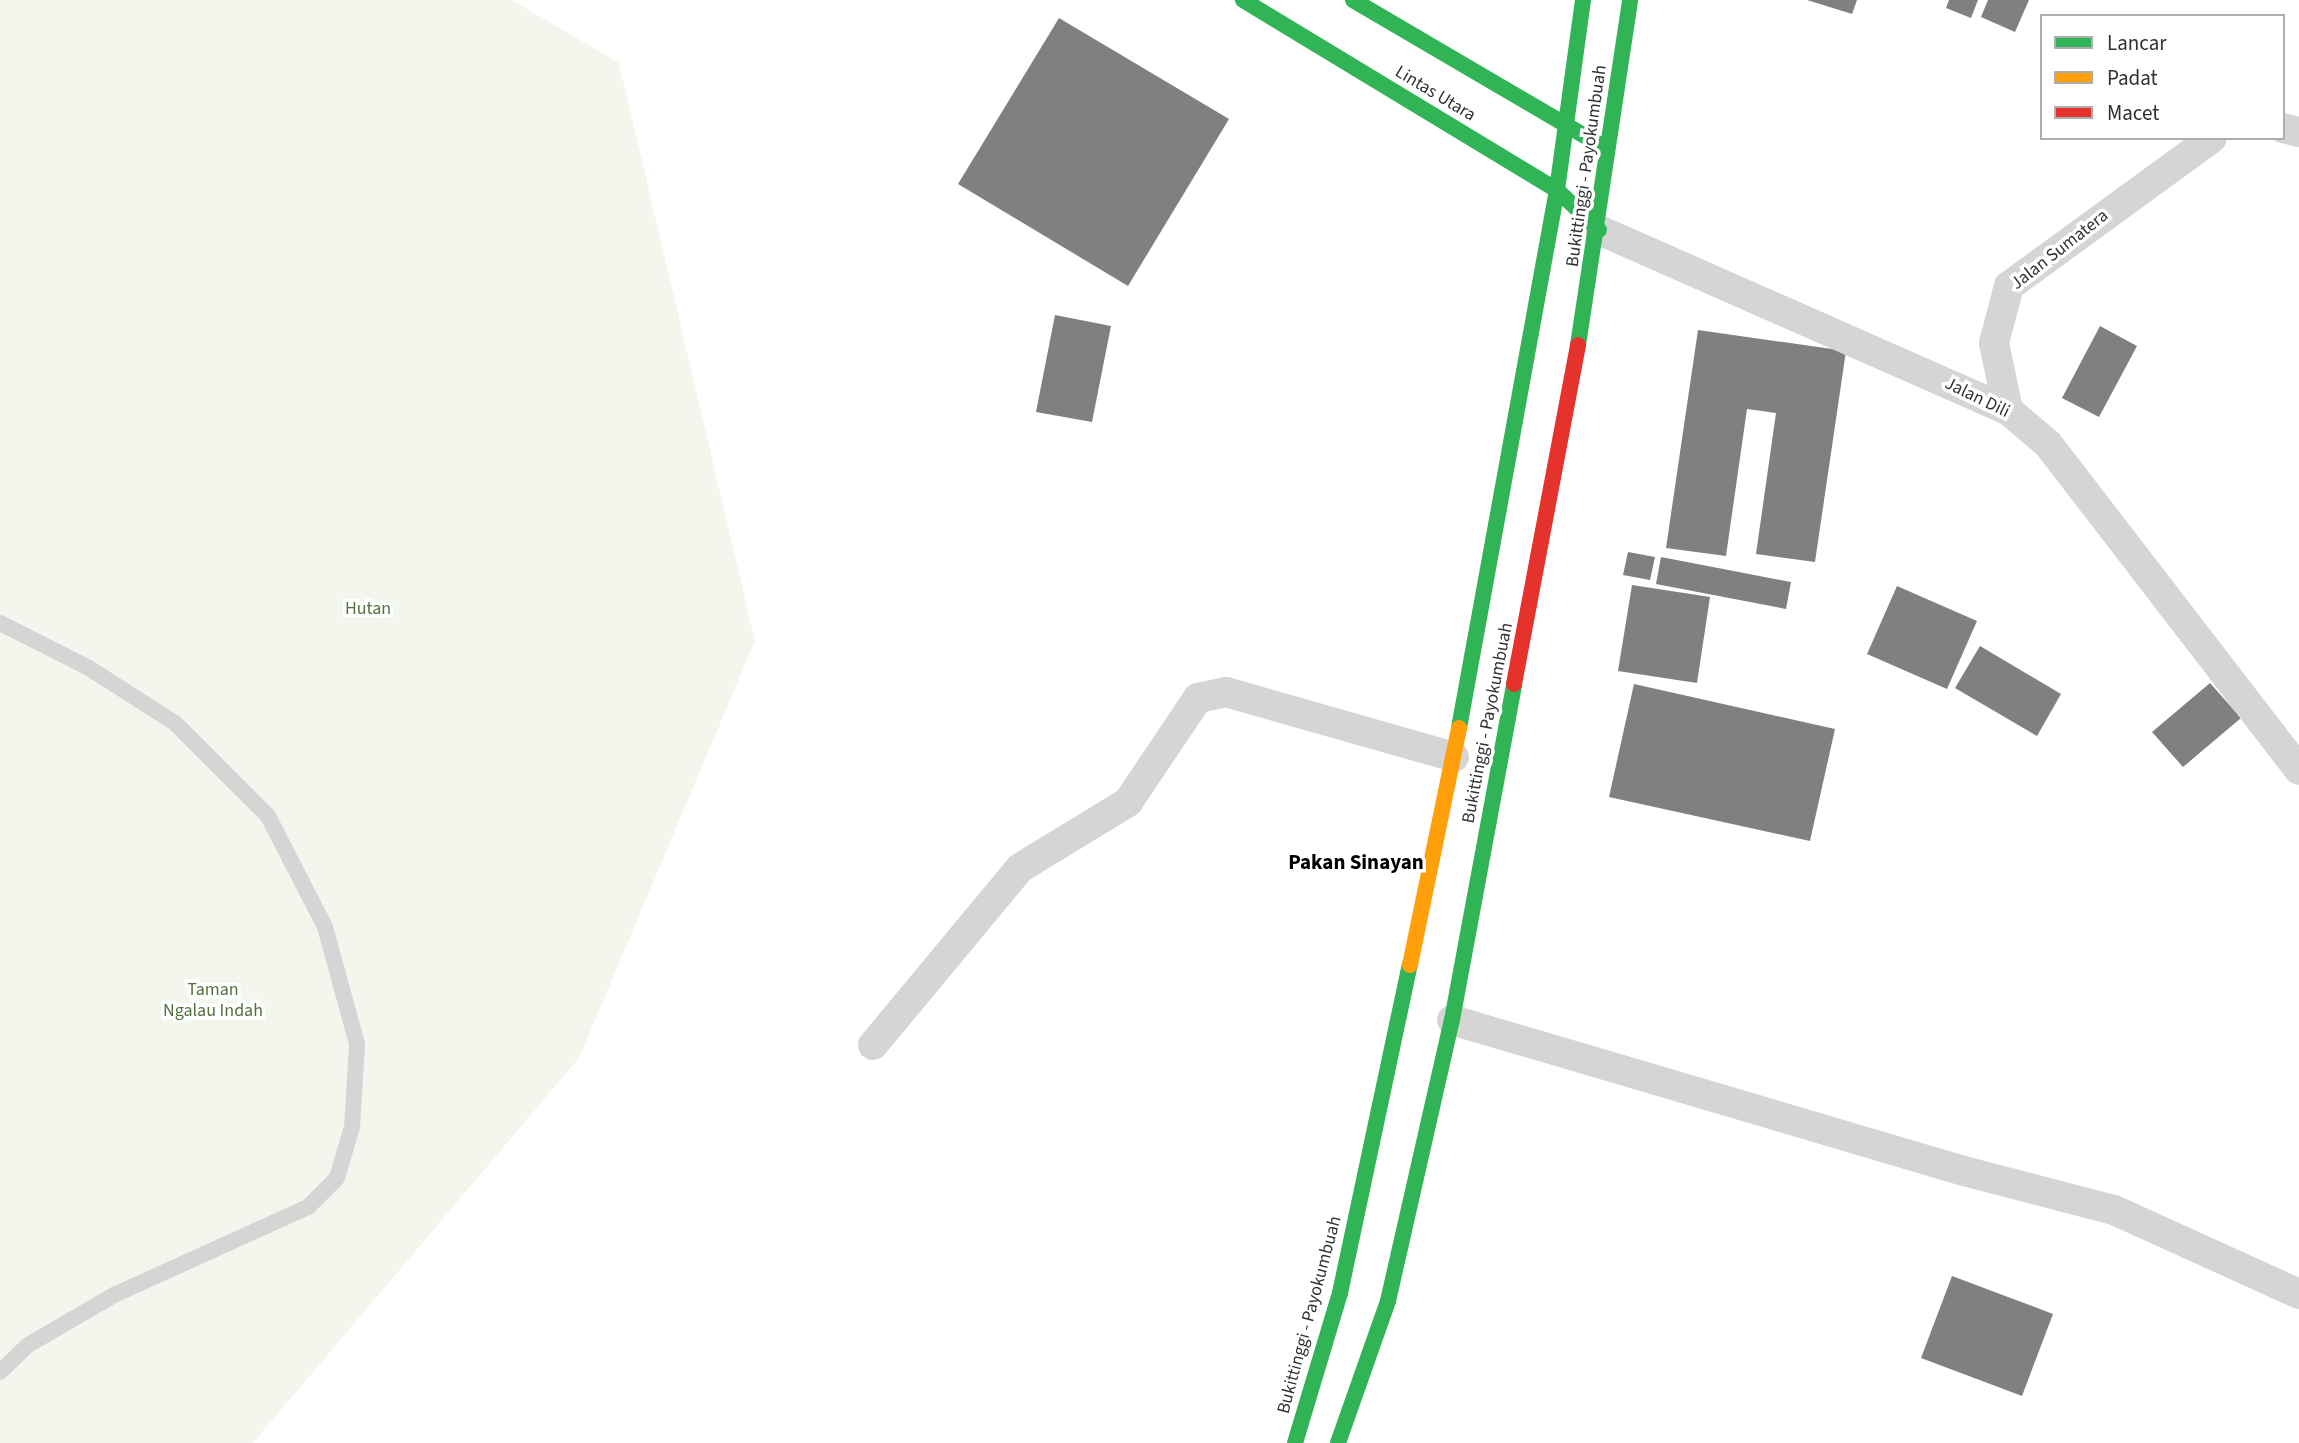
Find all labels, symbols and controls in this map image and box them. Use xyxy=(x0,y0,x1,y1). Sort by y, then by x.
legend xyxy=(2040,14,2285,140)
text: Lancar xyxy=(2107,28,2167,58)
street label: Lintas Utara xyxy=(1391,62,1479,126)
text: Padat xyxy=(2107,63,2158,93)
street label: Bukittinggi - Payokumbuah xyxy=(1562,64,1612,268)
text: Macet xyxy=(2107,98,2159,128)
street label: Jalan Sumatera xyxy=(2007,205,2113,295)
street label: Jalan Dili xyxy=(1941,373,2013,423)
park label: Hutan xyxy=(345,598,391,620)
street label: Bukittinggi - Payokumbuah xyxy=(1458,621,1518,825)
district label: Pakan Sinayan xyxy=(1288,849,1424,875)
park label: Taman Ngalau Indah xyxy=(163,980,263,1023)
street label: Bukittinggi - Payokumbuah xyxy=(1273,1214,1347,1416)

